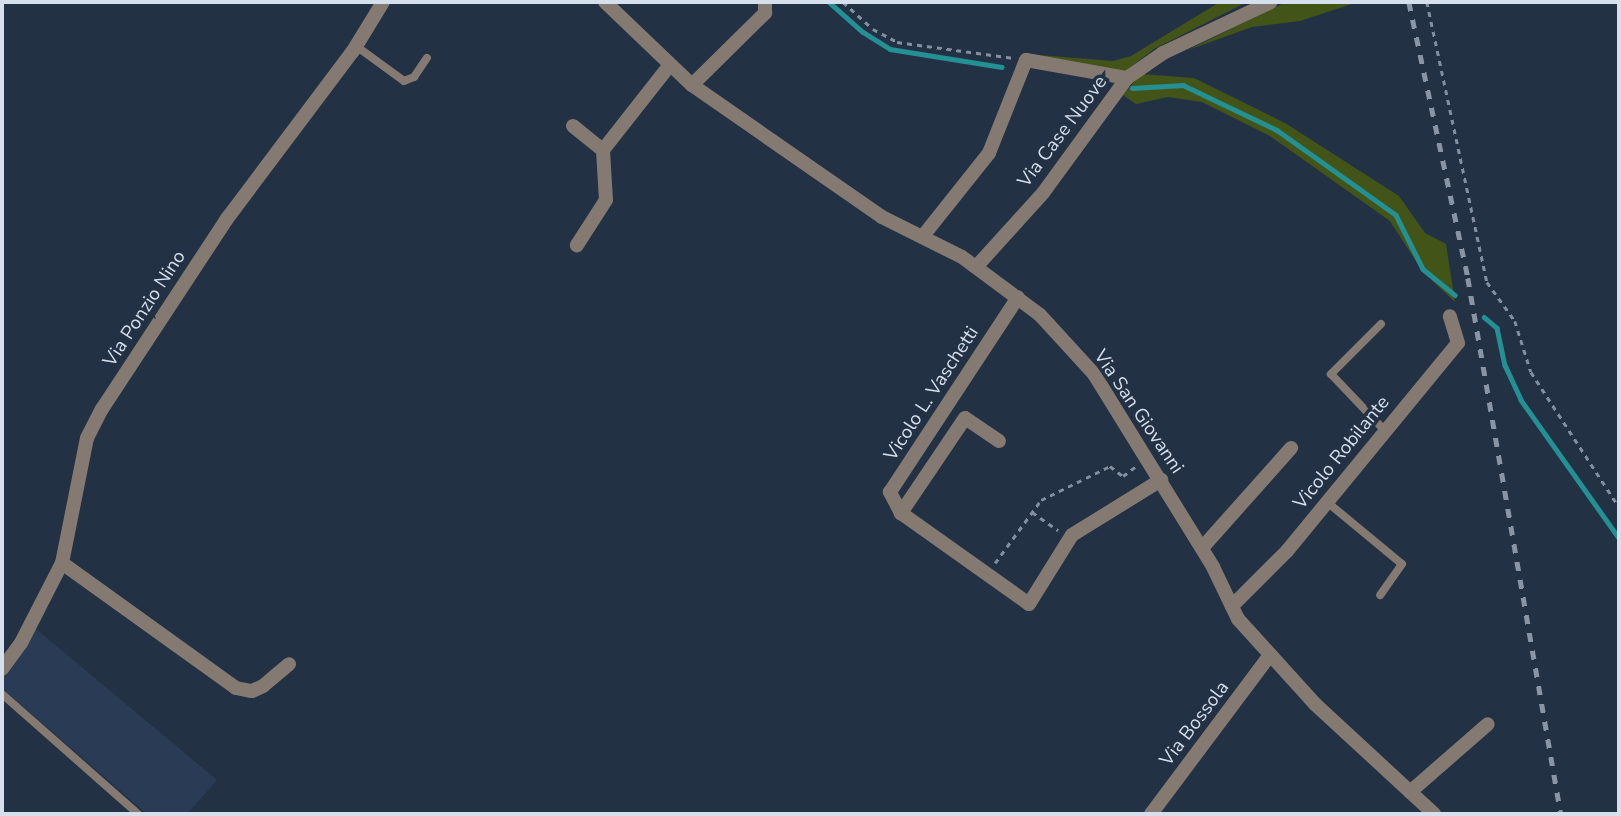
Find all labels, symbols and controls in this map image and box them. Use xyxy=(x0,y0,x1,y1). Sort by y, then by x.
street label: Via Case Nuove xyxy=(1014,72,1112,192)
street label: Via Ponzio Nino xyxy=(99,247,191,371)
street label: Vicolo L. Vaschetti xyxy=(880,322,984,466)
street label: Via San Giovanni xyxy=(1088,346,1188,478)
street label: Vicolo Robilante xyxy=(1289,392,1395,514)
street label: Via Bossola xyxy=(1156,677,1234,771)

